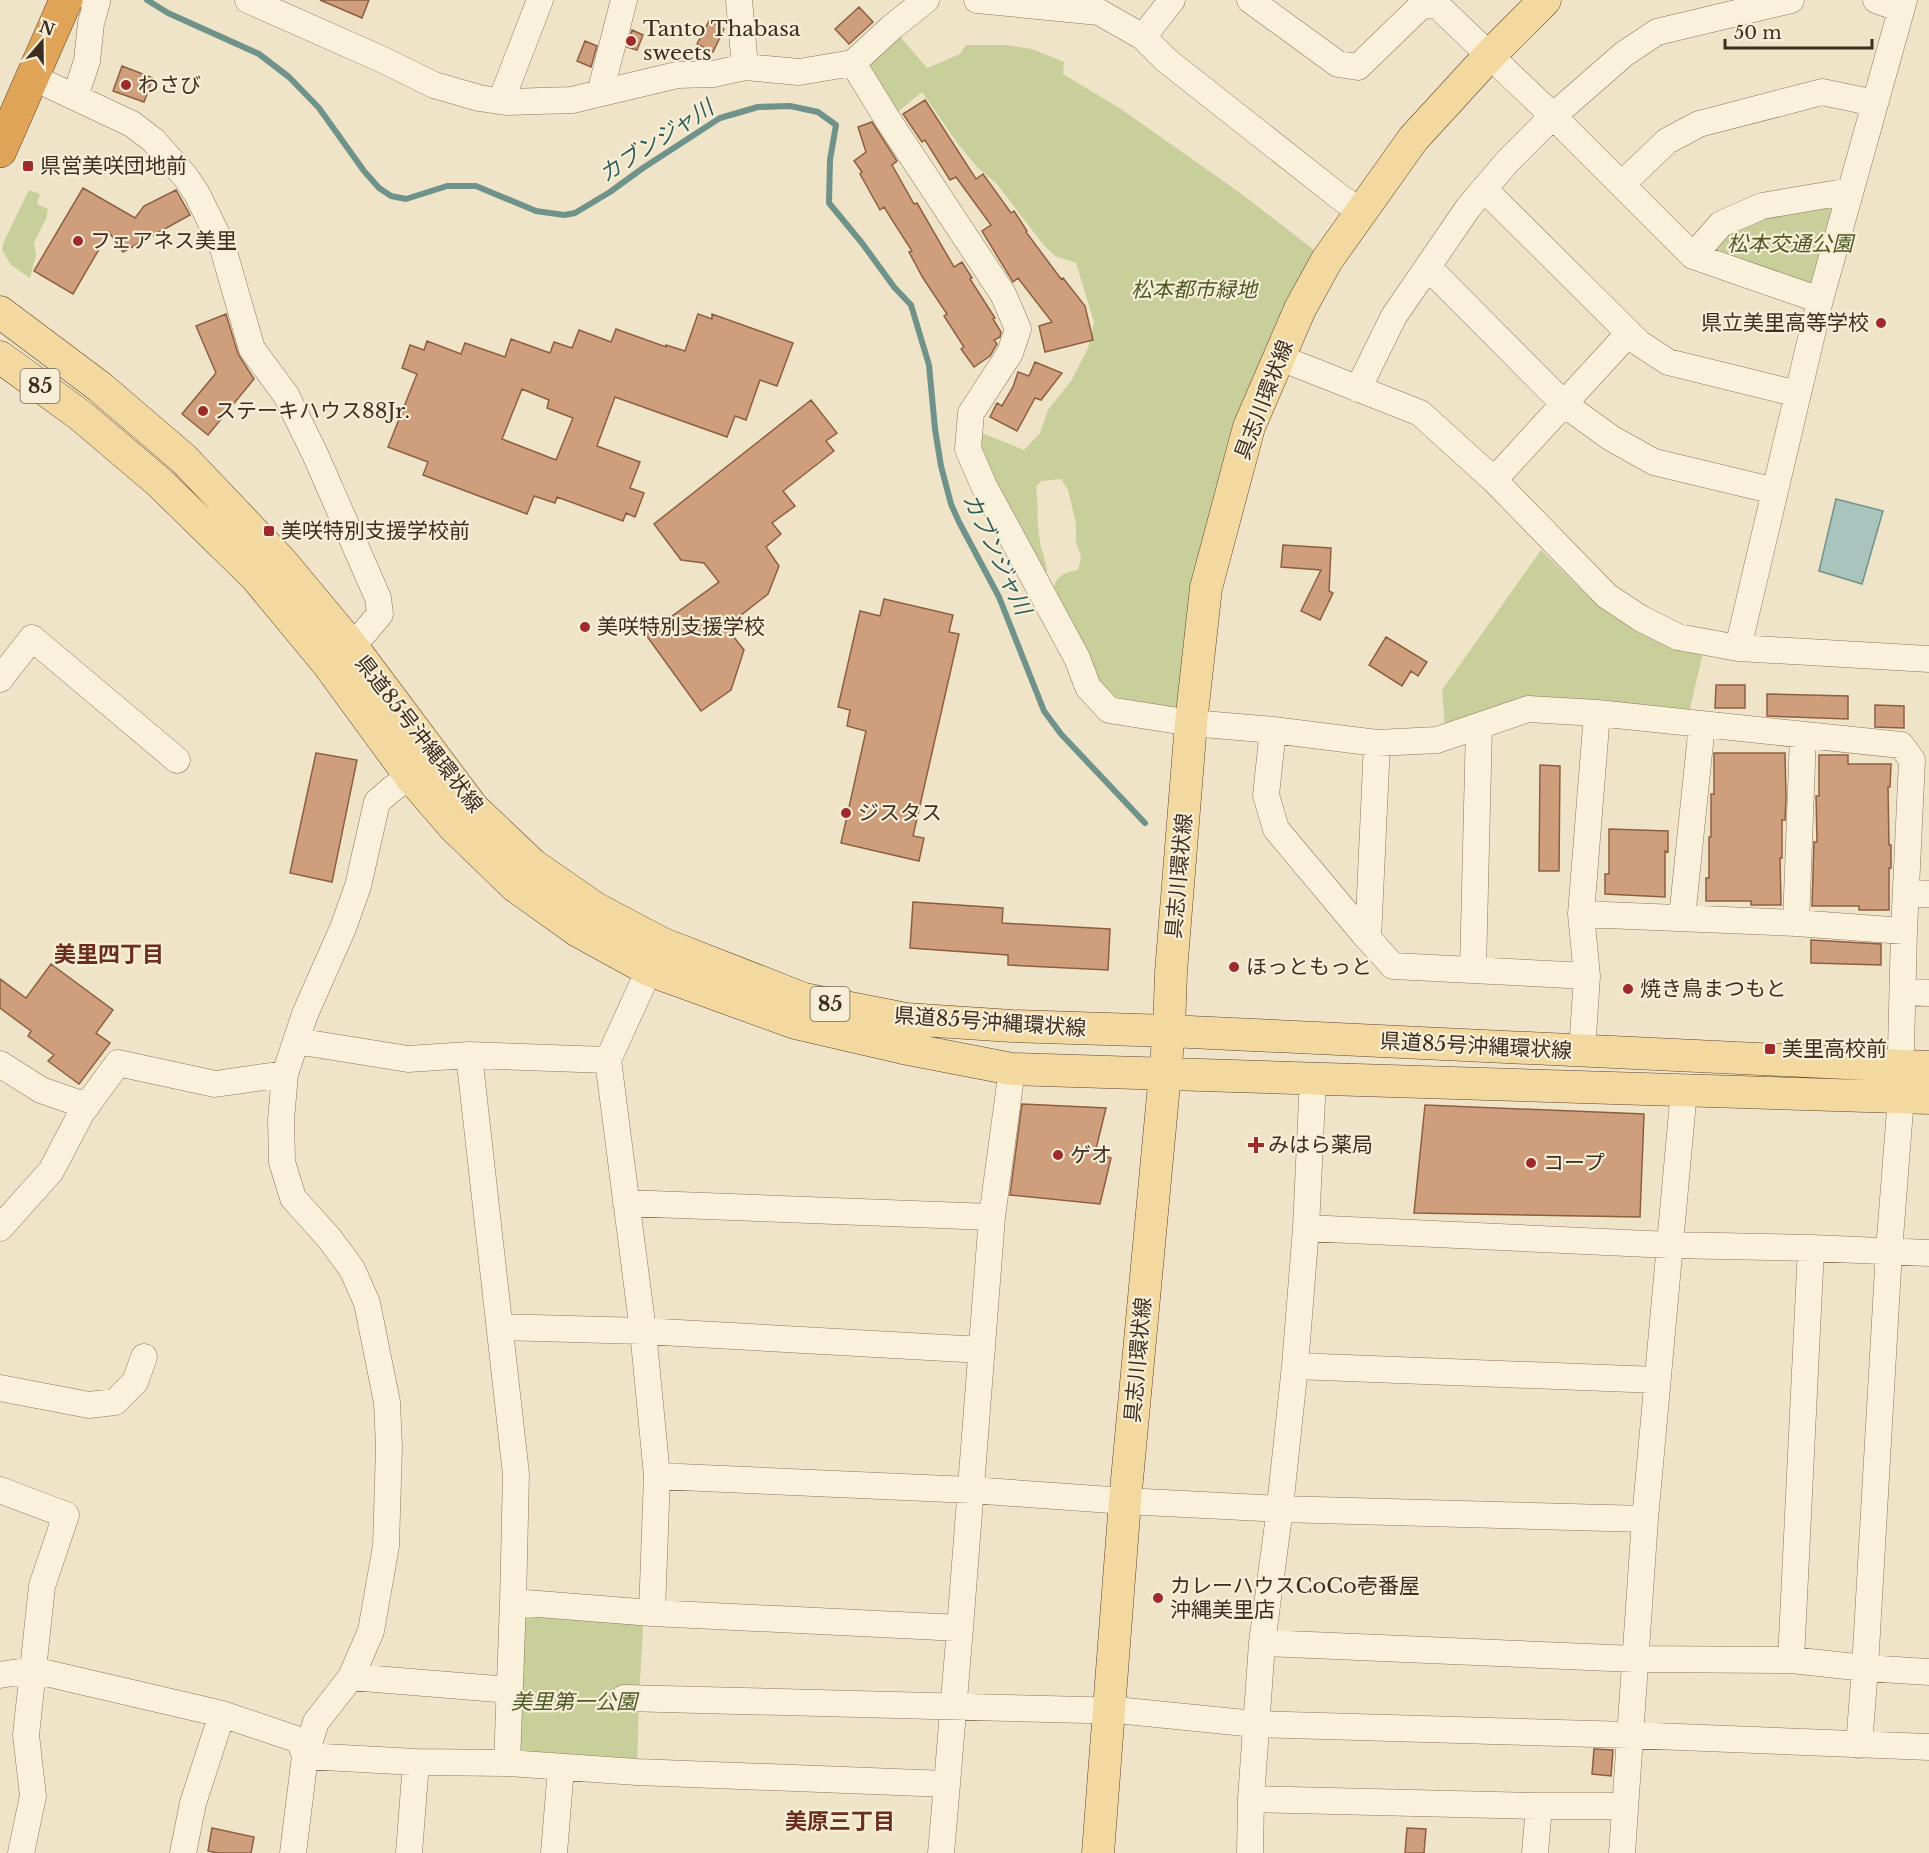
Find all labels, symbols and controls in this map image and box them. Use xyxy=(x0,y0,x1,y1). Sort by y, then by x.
north arrow xyxy=(12,12,72,72)
scale bar xyxy=(1725,12,1872,50)
text: N xyxy=(37,16,58,40)
place label: Tanto Thabasa sweets xyxy=(643,16,801,66)
text: 50 m xyxy=(1734,22,1782,44)
marker: Tanto Thabasa sweets xyxy=(624,34,638,48)
place label: わさび xyxy=(138,72,201,98)
marker: わさび xyxy=(119,78,133,92)
water label: カブンジャ川 xyxy=(594,93,720,188)
place label: 県営美咲団地前 xyxy=(40,153,187,179)
marker: 県営美咲団地前 xyxy=(21,159,35,173)
place label: フェアネス美里 xyxy=(90,228,237,254)
park label: 松本交通公園 xyxy=(1727,231,1856,257)
marker: フェアネス美里 xyxy=(71,234,85,248)
park label: 松本都市緑地 xyxy=(1131,277,1259,303)
place label: 県立美里高等学校 xyxy=(1701,310,1869,336)
marker: 県立美里高等学校 xyxy=(1874,316,1888,330)
street label: 具志川環状線 xyxy=(1229,337,1299,463)
road number: 85 xyxy=(20,369,60,403)
place label: ステーキハウス88Jr. xyxy=(215,398,410,424)
marker: ステーキハウス88Jr. xyxy=(196,404,210,418)
water label: カブンジャ川 xyxy=(957,489,1038,621)
place label: 美咲特別支援学校前 xyxy=(281,518,470,544)
marker: 美咲特別支援学校前 xyxy=(262,524,276,538)
place label: 美咲特別支援学校 xyxy=(597,614,765,640)
marker: 美咲特別支援学校 xyxy=(578,620,592,634)
street label: 県道85号沖縄環状線 xyxy=(349,650,489,818)
place label: ジスタス xyxy=(858,800,942,826)
marker: ジスタス xyxy=(839,806,853,820)
street label: 具志川環状線 xyxy=(1161,812,1197,940)
district label: 美里四丁目 xyxy=(54,941,164,968)
place label: ほっともっと xyxy=(1246,954,1372,980)
marker: ほっともっと xyxy=(1227,960,1241,974)
place label: 焼き鳥まつもと xyxy=(1640,976,1787,1002)
marker: 焼き鳥まつもと xyxy=(1621,982,1635,996)
road number: 85 xyxy=(810,987,850,1021)
street label: 県道85号沖縄環状線 xyxy=(893,1002,1087,1042)
street label: 県道85号沖縄環状線 xyxy=(1379,1028,1573,1064)
place label: 美里高校前 xyxy=(1782,1036,1887,1062)
marker: 美里高校前 xyxy=(1763,1042,1777,1056)
place label: みはら薬局 xyxy=(1268,1132,1373,1158)
marker: みはら薬局 xyxy=(1249,1138,1263,1152)
place label: ゲオ xyxy=(1070,1142,1112,1168)
marker: ゲオ xyxy=(1051,1148,1065,1162)
place label: コープ xyxy=(1543,1150,1605,1176)
marker: コープ xyxy=(1524,1156,1538,1170)
street label: 具志川環状線 xyxy=(1120,1296,1156,1424)
place label: カレーハウスCoCo壱番屋 沖縄美里店 xyxy=(1170,1573,1420,1623)
marker: カレーハウスCoCo壱番屋 沖縄美里店 xyxy=(1151,1591,1165,1605)
park label: 美里第一公園 xyxy=(511,1689,640,1715)
district label: 美原三丁目 xyxy=(785,1808,895,1835)

